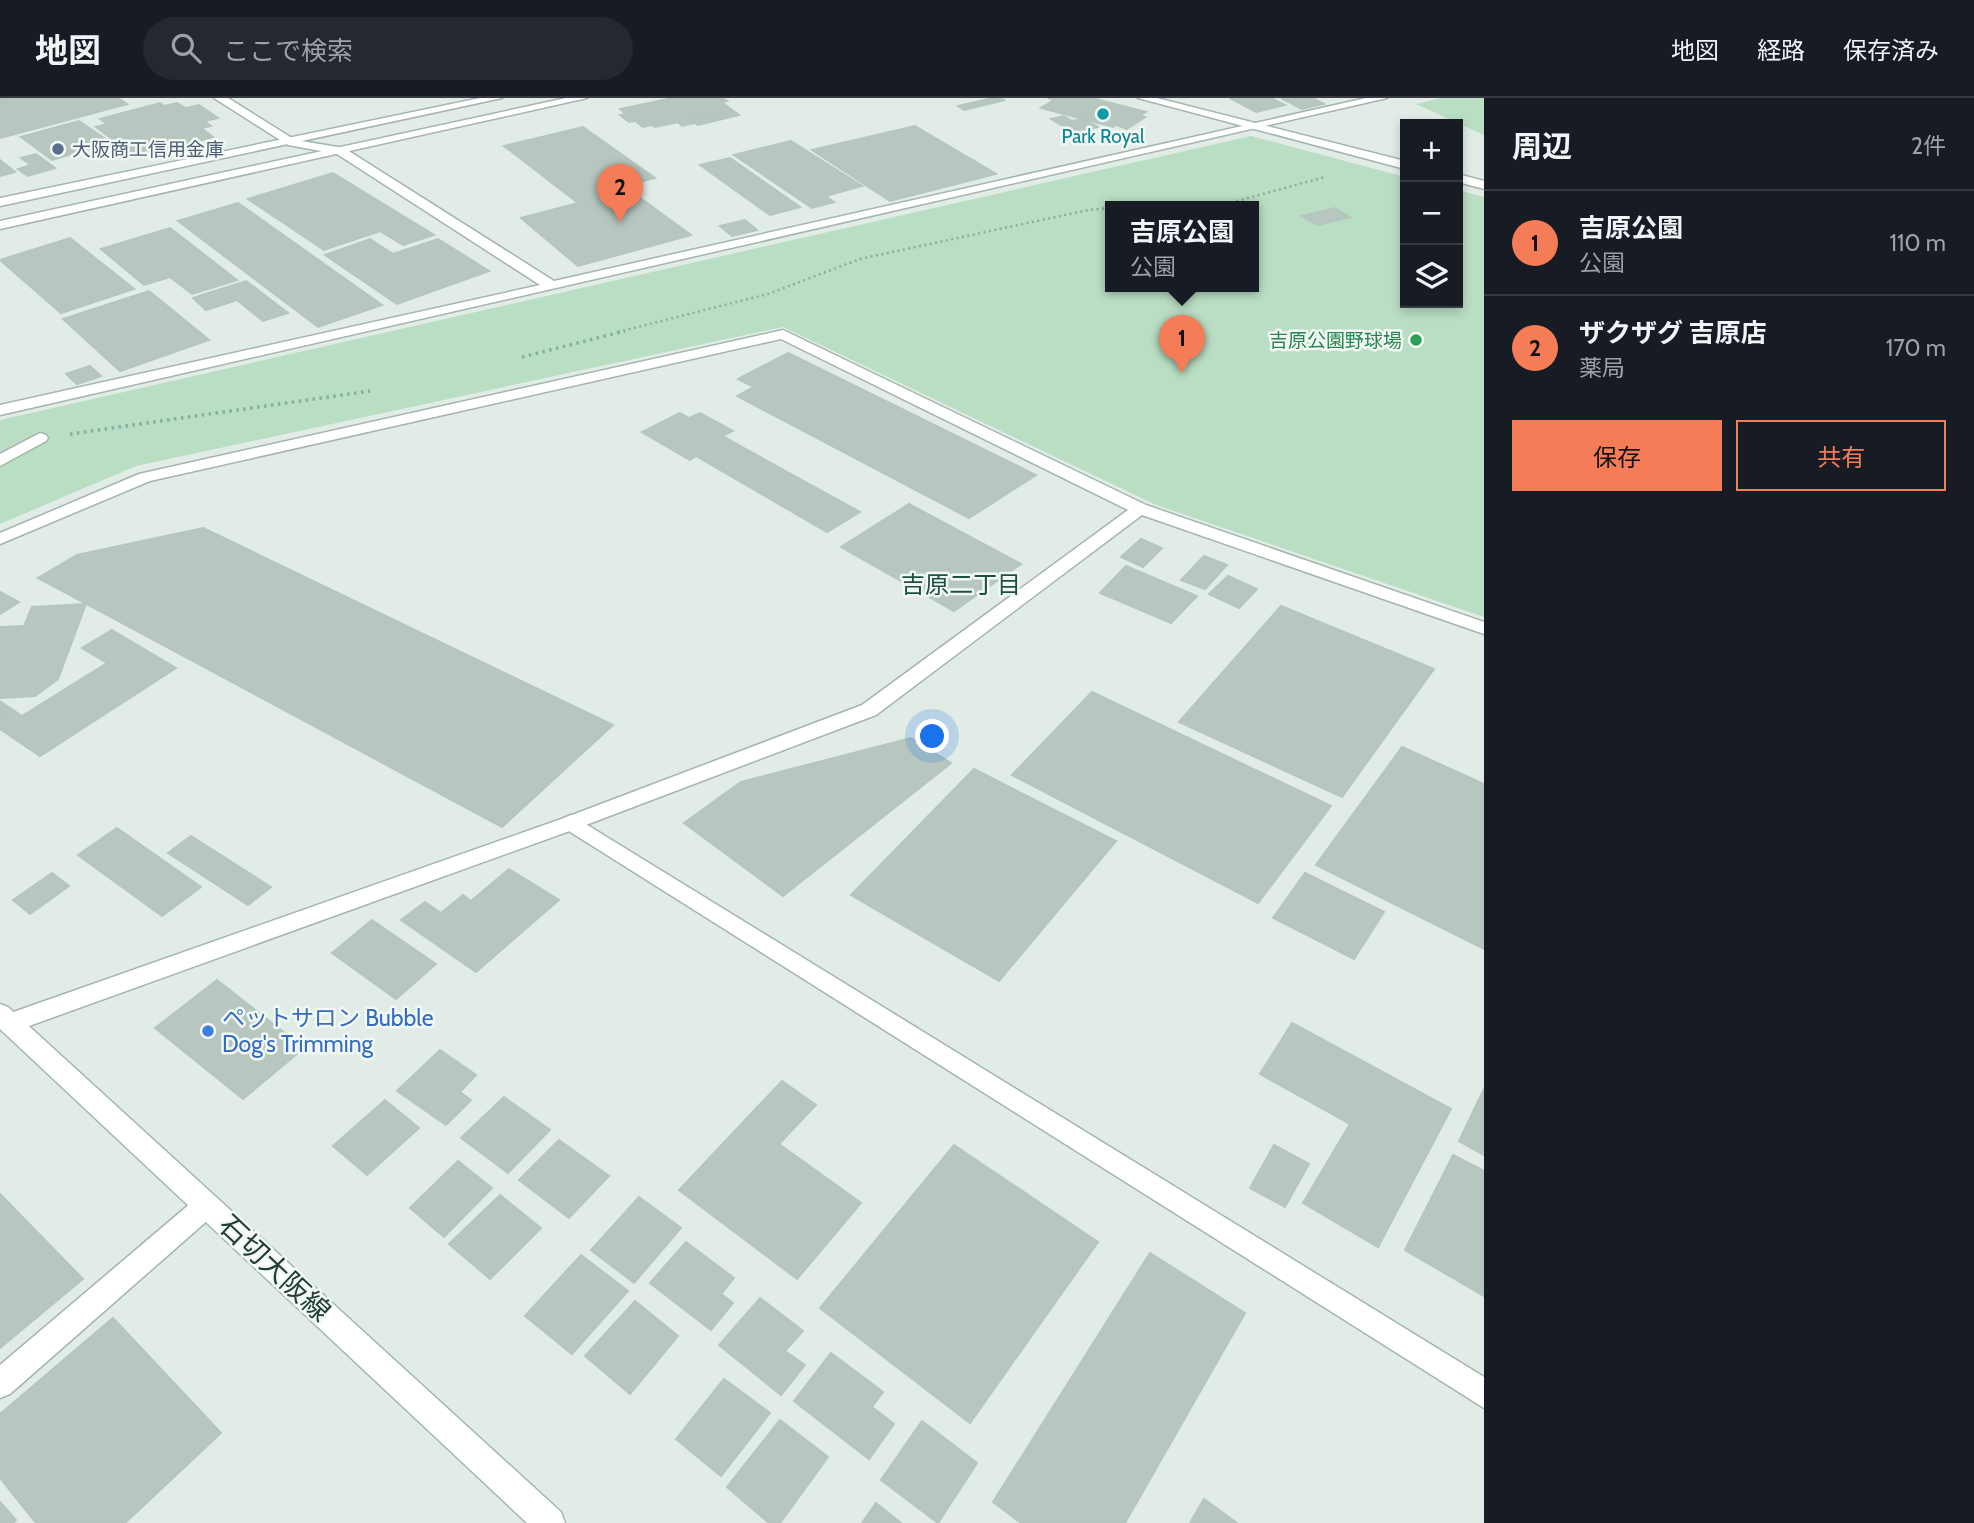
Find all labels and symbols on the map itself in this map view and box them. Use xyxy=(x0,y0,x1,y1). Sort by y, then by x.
marker: Park Royal xyxy=(1095,106,1111,122)
place label: Park Royal xyxy=(1062,125,1145,148)
place label: 大阪商工信用金庫 xyxy=(72,138,224,161)
marker: 大阪商工信用金庫 xyxy=(50,141,66,157)
pin: 2 xyxy=(597,164,643,222)
pin: 1 xyxy=(1159,315,1205,373)
place label: 吉原公園野球場 xyxy=(1269,329,1402,352)
marker: 吉原公園野球場 xyxy=(1408,332,1424,348)
district label: 吉原二丁目 xyxy=(901,570,1021,599)
your location xyxy=(915,719,949,753)
place label: ペットサロン Bubble Dog's Trimming xyxy=(222,1004,434,1058)
marker: ペットサロン Bubble Dog's Trimming xyxy=(200,1023,216,1039)
street label: 石切大阪線 xyxy=(212,1208,338,1328)

